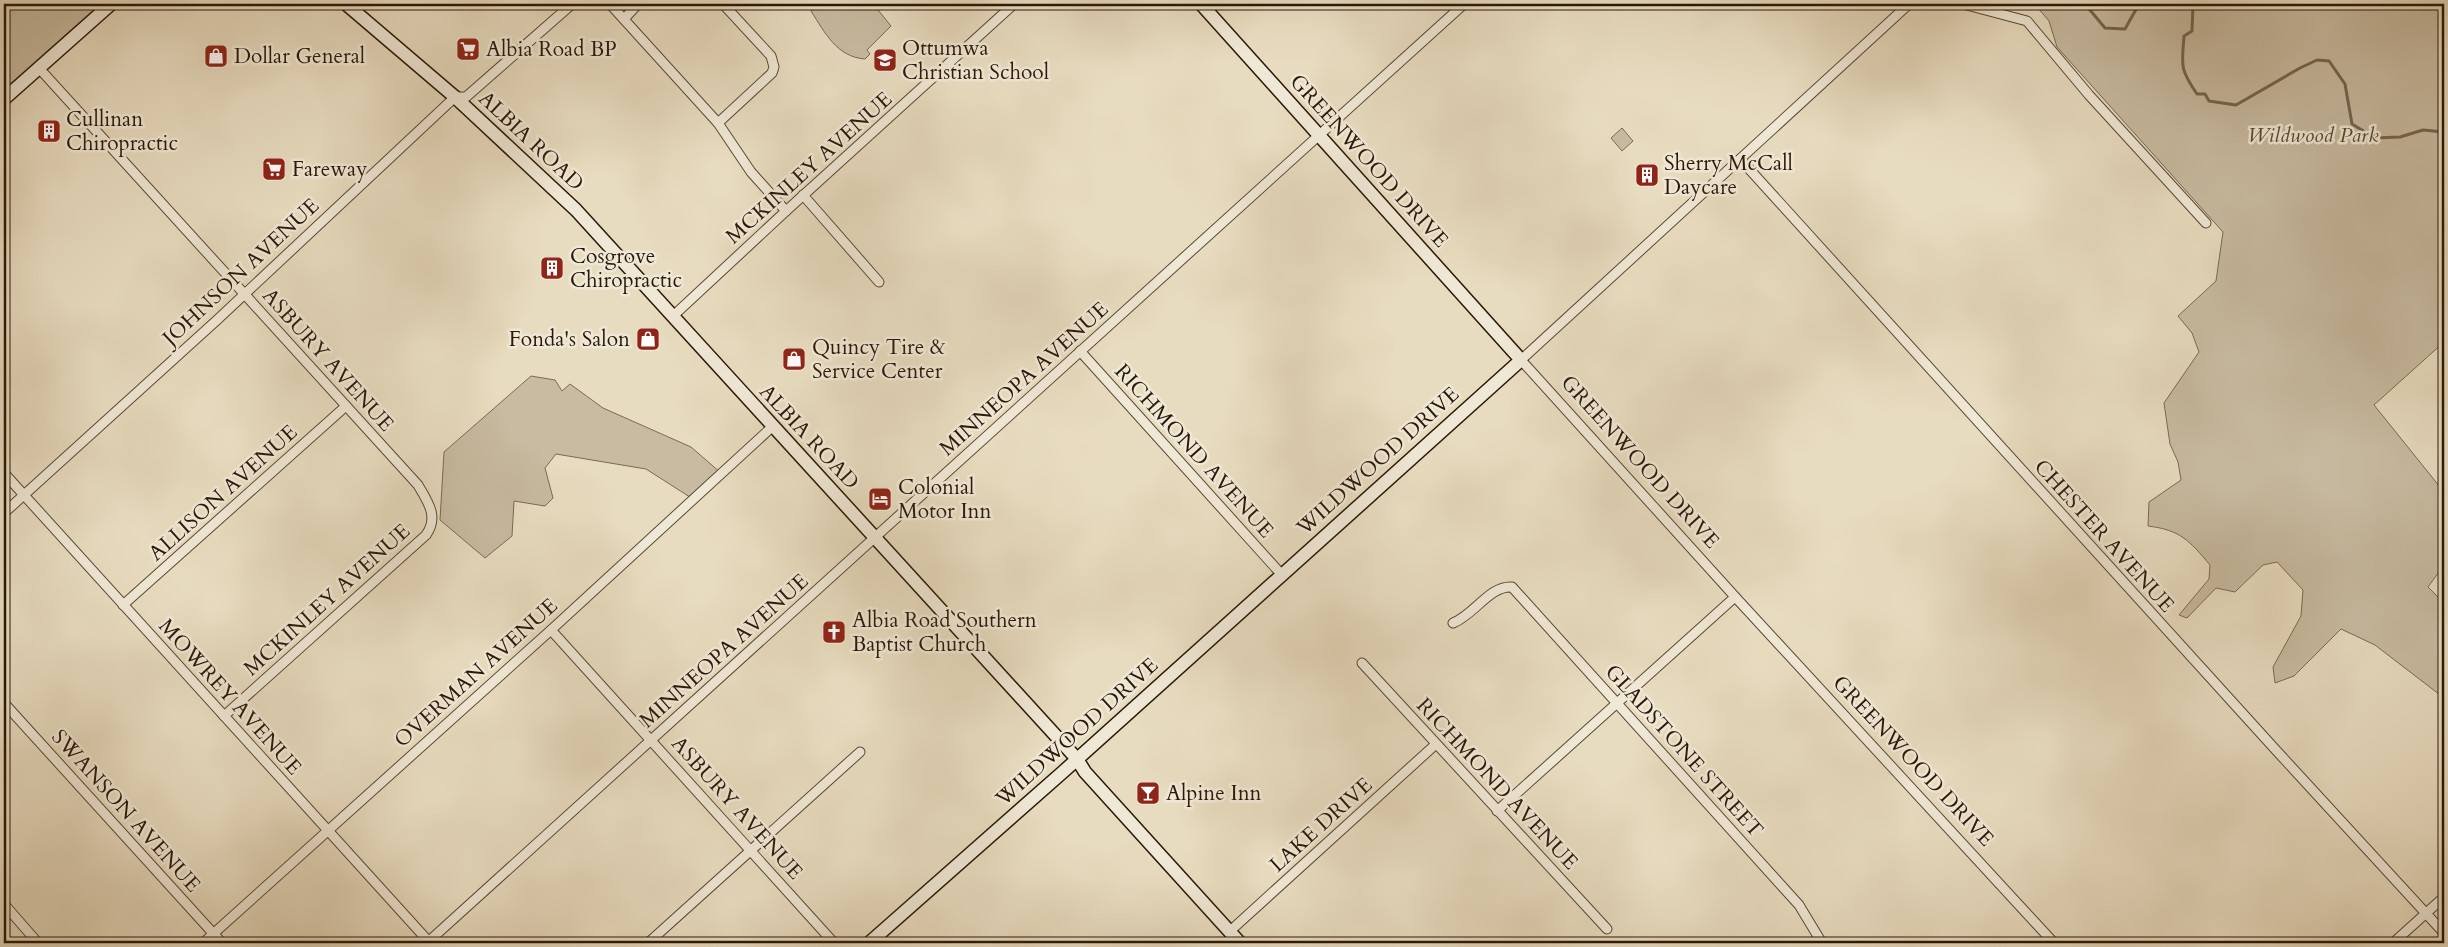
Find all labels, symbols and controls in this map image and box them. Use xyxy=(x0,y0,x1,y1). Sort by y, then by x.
place label: Ottumwa Christian School xyxy=(902,34,1049,87)
place label: Albia Road BP xyxy=(486,35,617,64)
supermarket icon: Albia Road BP xyxy=(455,36,481,62)
place label: Dollar General xyxy=(234,42,365,71)
shop icon: Dollar General xyxy=(203,43,229,69)
school or university icon: Ottumwa Christian School xyxy=(872,47,898,73)
street label: GREENWOOD DRIVE xyxy=(1283,68,1455,254)
street label: ALBIA ROAD xyxy=(472,85,590,197)
street label: MCKINLEY AVENUE xyxy=(719,85,899,251)
place label: Cullinan Chiropractic xyxy=(66,105,178,158)
building icon: Cullinan Chiropractic xyxy=(36,118,62,144)
park label: Wildwood Park xyxy=(2247,121,2379,150)
place label: Sherry McCall Daycare xyxy=(1664,149,1793,202)
place label: Fareway xyxy=(292,155,367,184)
supermarket icon: Fareway xyxy=(261,156,287,182)
building icon: Sherry McCall Daycare xyxy=(1634,162,1660,188)
street label: JOHNSON AVENUE xyxy=(154,192,326,354)
place label: Cosgrove Chiropractic xyxy=(570,242,682,295)
building icon: Cosgrove Chiropractic xyxy=(539,255,565,281)
street label: ASBURY AVENUE xyxy=(256,282,400,438)
street label: MINNEOPA AVENUE xyxy=(933,295,1115,463)
place label: Fonda's Salon xyxy=(509,325,630,354)
shop icon: Fonda's Salon xyxy=(635,326,661,352)
place label: Quincy Tire & Service Center xyxy=(812,333,946,386)
shop icon: Quincy Tire & Service Center xyxy=(781,346,807,372)
street label: RICHMOND AVENUE xyxy=(1108,358,1280,544)
street label: GREENWOOD DRIVE xyxy=(1554,369,1726,555)
street label: ALBIA ROAD xyxy=(753,378,865,496)
street label: WILDWOOD DRIVE xyxy=(1290,380,1466,543)
street label: ALLISON AVENUE xyxy=(142,418,304,568)
street label: CHESTER AVENUE xyxy=(2027,453,2181,619)
place label: Colonial Motor Inn xyxy=(898,473,992,526)
hotel icon: Colonial Motor Inn xyxy=(867,486,893,512)
street label: MCKINLEY AVENUE xyxy=(237,517,417,683)
street label: MINNEOPA AVENUE xyxy=(633,567,815,735)
street label: OVERMAN AVENUE xyxy=(388,592,564,754)
place label: Albia Road Southern Baptist Church xyxy=(852,606,1037,659)
street label: MOWREY AVENUE xyxy=(152,613,308,782)
church icon: Albia Road Southern Baptist Church xyxy=(821,619,847,645)
street label: WILDWOOD DRIVE xyxy=(989,651,1165,814)
street label: GLADSTONE STREET xyxy=(1598,658,1770,844)
street label: GREENWOOD DRIVE xyxy=(1826,669,2000,853)
street label: RICHMOND AVENUE xyxy=(1410,692,1584,876)
street label: SWANSON AVENUE xyxy=(45,723,207,899)
street label: ASBURY AVENUE xyxy=(665,730,809,886)
street label: LAKE DRIVE xyxy=(1263,771,1379,879)
place label: Alpine Inn xyxy=(1166,779,1262,808)
bar icon: Alpine Inn xyxy=(1135,780,1161,806)

